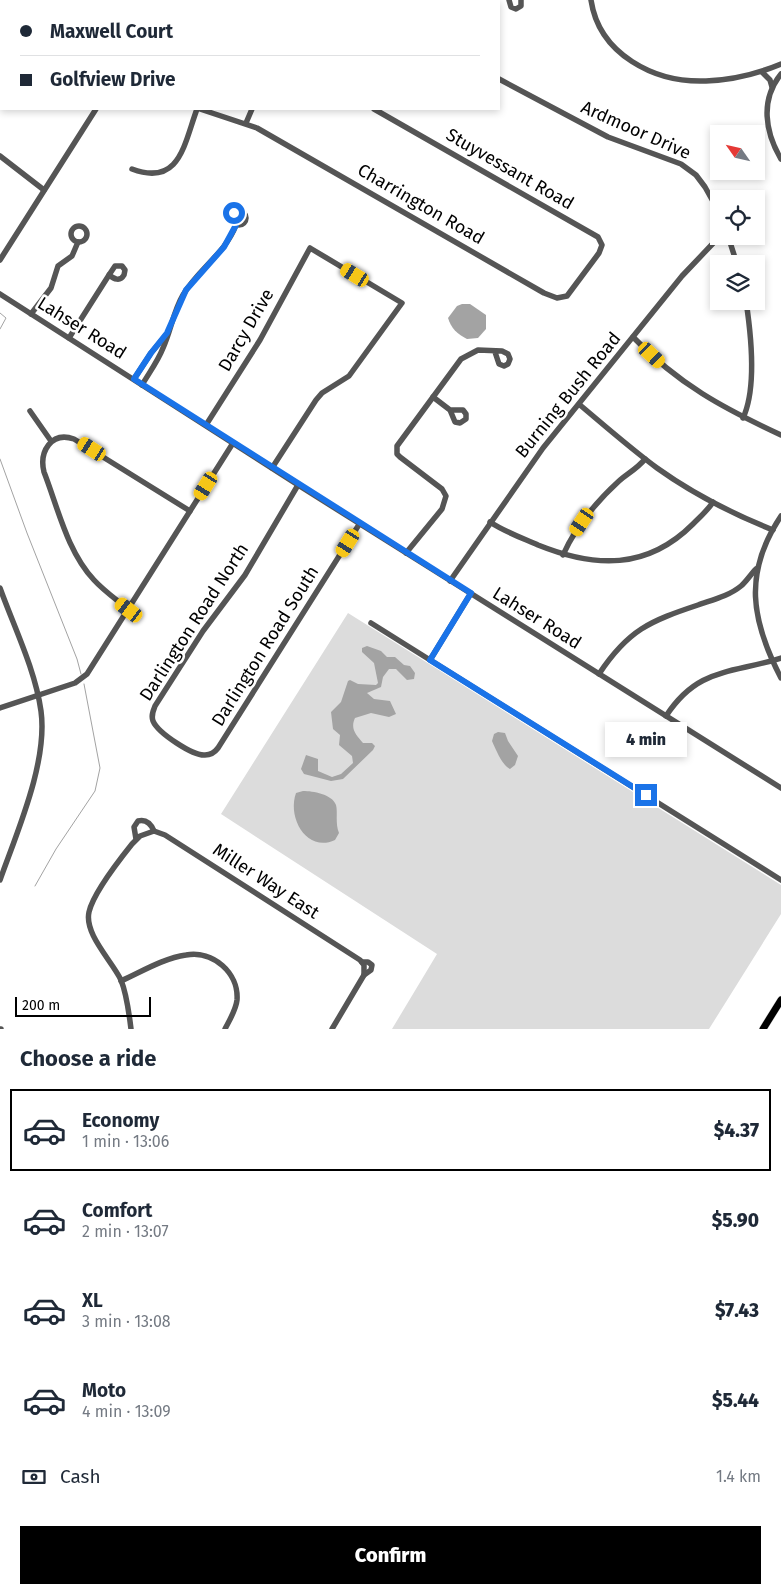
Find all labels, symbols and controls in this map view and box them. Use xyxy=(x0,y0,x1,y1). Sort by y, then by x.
text: Maxwell Court xyxy=(50,20,173,43)
text: Golfview Drive xyxy=(50,68,176,91)
street label: Ardmoor Drive xyxy=(578,96,694,164)
street label: Stuyvessant Road xyxy=(442,124,578,214)
north arrow xyxy=(710,125,765,180)
map controls xyxy=(710,125,765,310)
street label: Charrington Road xyxy=(354,159,488,249)
button: locate xyxy=(710,190,765,245)
route start xyxy=(223,202,245,224)
button: layers xyxy=(710,255,765,310)
car xyxy=(338,261,371,289)
street label: Darcy Drive xyxy=(213,285,279,375)
street label: Lahser Road xyxy=(34,292,130,364)
street label: Burning Bush Road xyxy=(511,328,625,462)
car xyxy=(635,339,668,371)
car xyxy=(75,435,108,463)
car xyxy=(191,469,220,503)
car xyxy=(567,505,596,539)
car xyxy=(333,526,362,560)
street label: Darlington Road North xyxy=(135,539,253,705)
street label: Darlington Road South xyxy=(207,562,323,730)
street label: Lahser Road xyxy=(489,582,585,654)
car xyxy=(112,595,145,625)
callout: 4 min xyxy=(605,722,687,758)
text: 4 min xyxy=(626,730,666,749)
route end xyxy=(635,784,657,806)
street label: Miller Way East xyxy=(209,838,324,924)
scale bar xyxy=(15,994,151,1017)
text: 200 m xyxy=(22,997,60,1014)
text: Choose a ride xyxy=(20,1045,156,1072)
icon: car xyxy=(22,1108,67,1153)
text: Economy xyxy=(82,1109,159,1132)
text: $4.37 xyxy=(714,1119,759,1142)
text: 1 min · 13:06 xyxy=(82,1132,169,1151)
icon: car xyxy=(22,1198,67,1243)
text: Comfort xyxy=(82,1199,152,1222)
text: $5.90 xyxy=(712,1209,759,1232)
text: 2 min · 13:07 xyxy=(82,1222,169,1241)
icon: car xyxy=(22,1288,67,1333)
text: XL xyxy=(82,1289,103,1312)
text: $7.43 xyxy=(715,1299,759,1322)
text: 3 min · 13:08 xyxy=(82,1312,171,1331)
icon: car xyxy=(22,1378,67,1423)
text: Moto xyxy=(82,1379,126,1402)
text: $5.44 xyxy=(712,1389,759,1412)
text: 4 min · 13:09 xyxy=(82,1402,171,1421)
icon: cash xyxy=(20,1463,48,1491)
text: Cash xyxy=(60,1465,101,1488)
text: 1.4 km xyxy=(716,1467,761,1486)
button: Confirm xyxy=(20,1526,761,1584)

